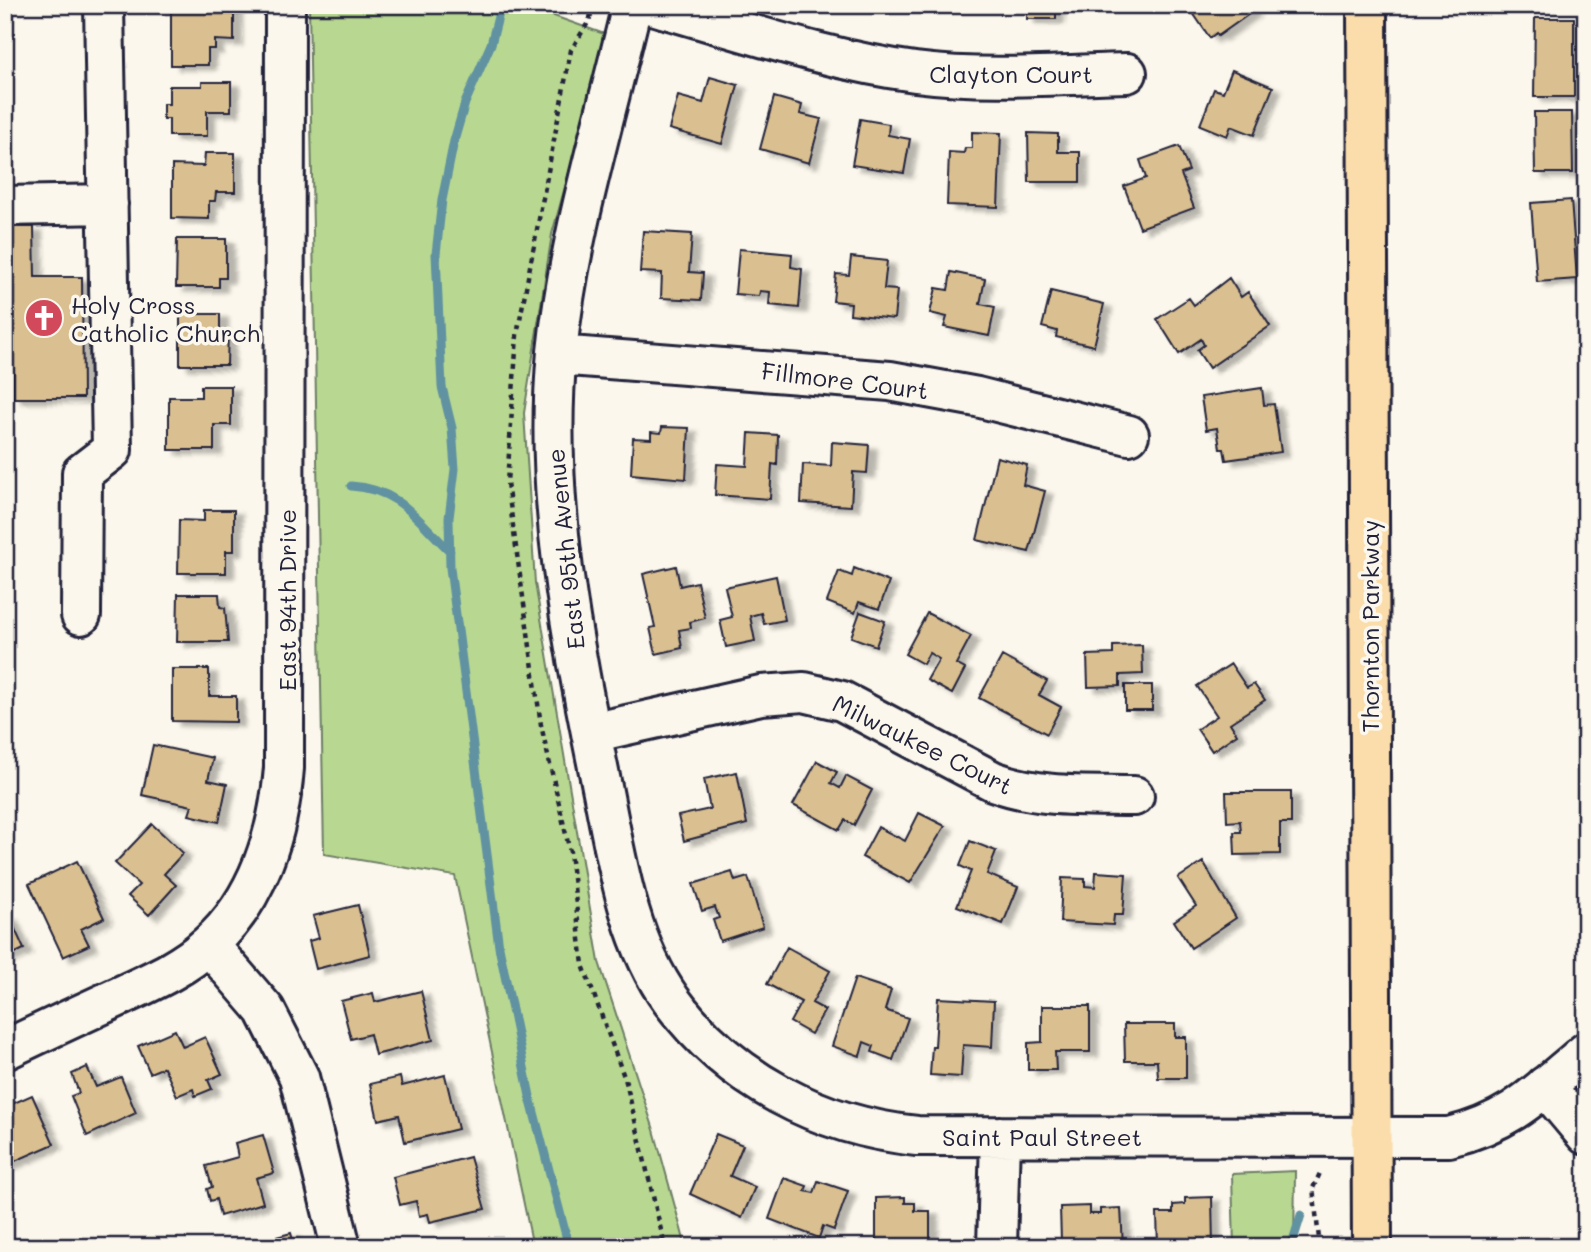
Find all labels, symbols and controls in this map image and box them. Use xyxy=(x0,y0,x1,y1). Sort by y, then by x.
street label: Clayton Court xyxy=(929,58,1093,89)
place label: Holy Cross Catholic Church xyxy=(71,289,260,348)
church icon: Holy Cross Catholic Church xyxy=(23,297,65,339)
street label: Fillmore Court xyxy=(760,354,930,406)
street label: East 95th Avenue xyxy=(539,447,591,651)
street label: East 94th Drive xyxy=(271,509,302,691)
street label: Thornton Parkway xyxy=(1354,520,1385,732)
street label: Milwaukee Court xyxy=(828,687,1018,801)
street label: Saint Paul Street xyxy=(942,1121,1142,1152)

